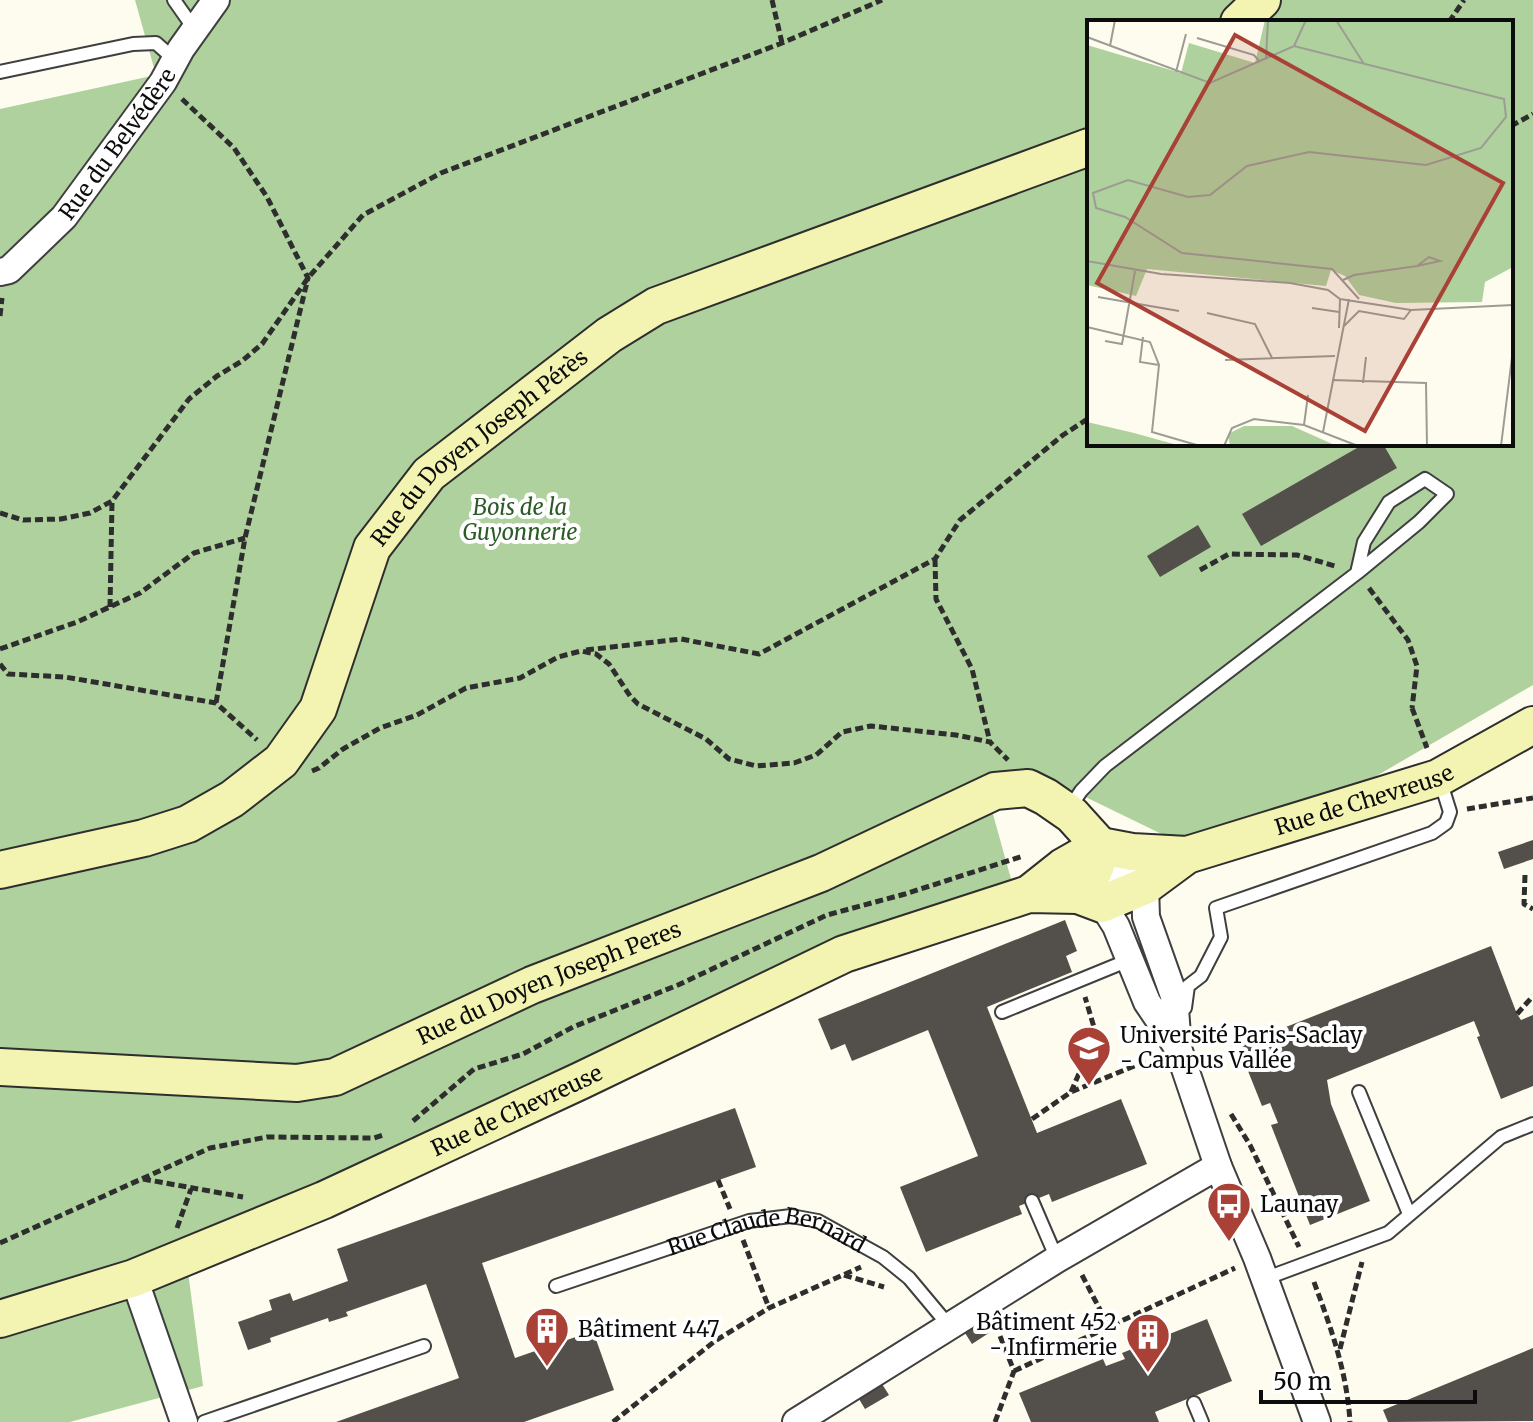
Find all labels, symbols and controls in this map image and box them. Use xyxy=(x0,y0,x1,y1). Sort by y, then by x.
inset map xyxy=(1087,20,1513,446)
street label: Rue du Belvédère xyxy=(53,63,182,225)
street label: Rue du Doyen Joseph Pérès xyxy=(365,343,593,552)
park label: Bois de la Guyonnerie xyxy=(462,493,578,546)
street label: Rue de Chevreuse xyxy=(1271,758,1458,841)
street label: Rue du Doyen Joseph Peres xyxy=(412,915,685,1051)
place label: Université Paris-Saclay - Campus Vallée xyxy=(1120,1021,1363,1074)
school or university icon: Université Paris-Saclay - Campus Vallée xyxy=(1065,1024,1113,1087)
street label: Rue de Chevreuse xyxy=(427,1058,607,1162)
bus stop icon: Launay xyxy=(1205,1180,1253,1243)
place label: Launay xyxy=(1260,1190,1339,1218)
text: Rue Claude Bernard xyxy=(664,1201,871,1262)
street label: Rue Claude Bernard xyxy=(662,1239,870,1265)
building icon: Bâtiment 447 xyxy=(523,1305,571,1368)
place label: Bâtiment 452 - Infirmerie xyxy=(976,1308,1117,1361)
building icon: Bâtiment 452 - Infirmerie xyxy=(1124,1311,1172,1374)
place label: Bâtiment 447 xyxy=(578,1315,720,1343)
scale bar xyxy=(1261,1354,1475,1404)
text: 50 m xyxy=(1273,1366,1332,1397)

